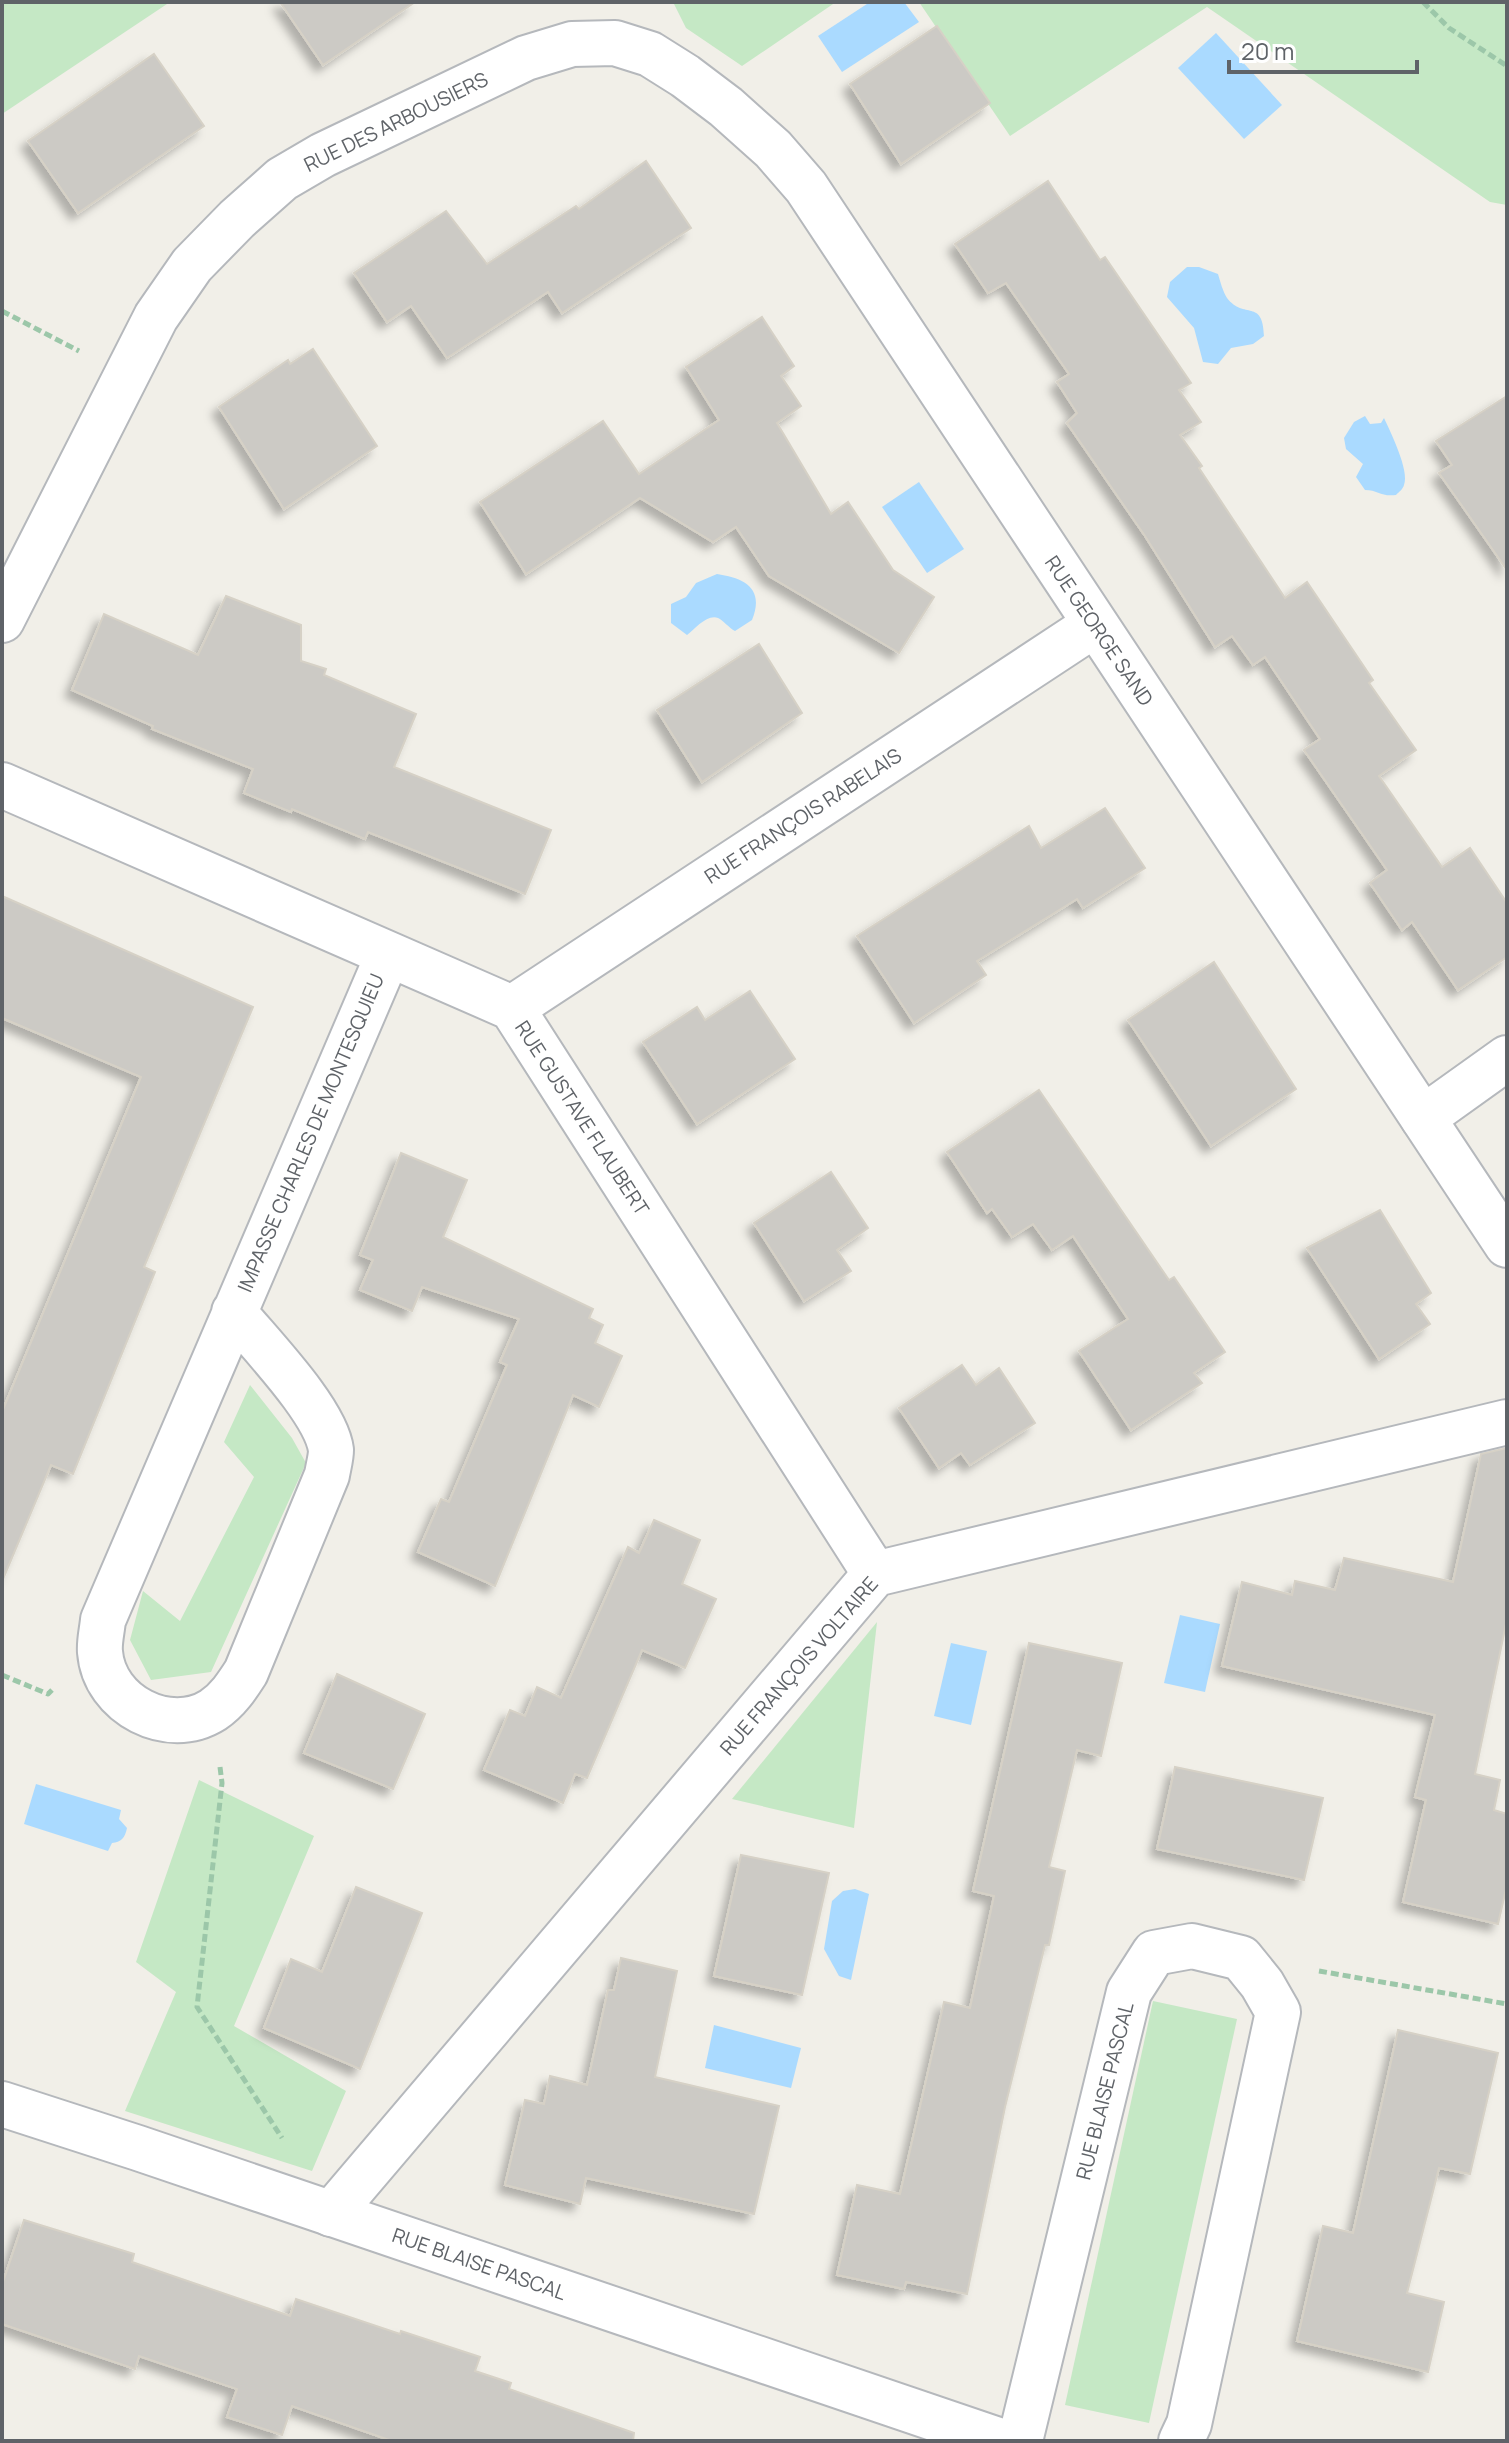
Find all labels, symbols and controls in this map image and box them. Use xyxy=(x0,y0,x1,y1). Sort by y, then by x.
scale bar xyxy=(1229,24,1417,74)
text: 20 m xyxy=(1241,34,1294,67)
street label: RUE DES ARBOUSIERS xyxy=(299,65,492,178)
street label: RUE GEORGE SAND xyxy=(1039,550,1160,711)
street label: RUE FRANÇOIS RABELAIS xyxy=(699,742,906,889)
street label: IMPASSE CHARLES DE MONTESQUIEU xyxy=(231,969,390,1296)
street label: RUE GUSTAVE FLAUBERT xyxy=(509,1015,656,1220)
street label: RUE FRANÇOIS VOLTAIRE xyxy=(714,1571,884,1761)
street label: RUE BLAISE PASCAL xyxy=(1069,1999,1140,2182)
street label: RUE BLAISE PASCAL xyxy=(389,2221,570,2306)

